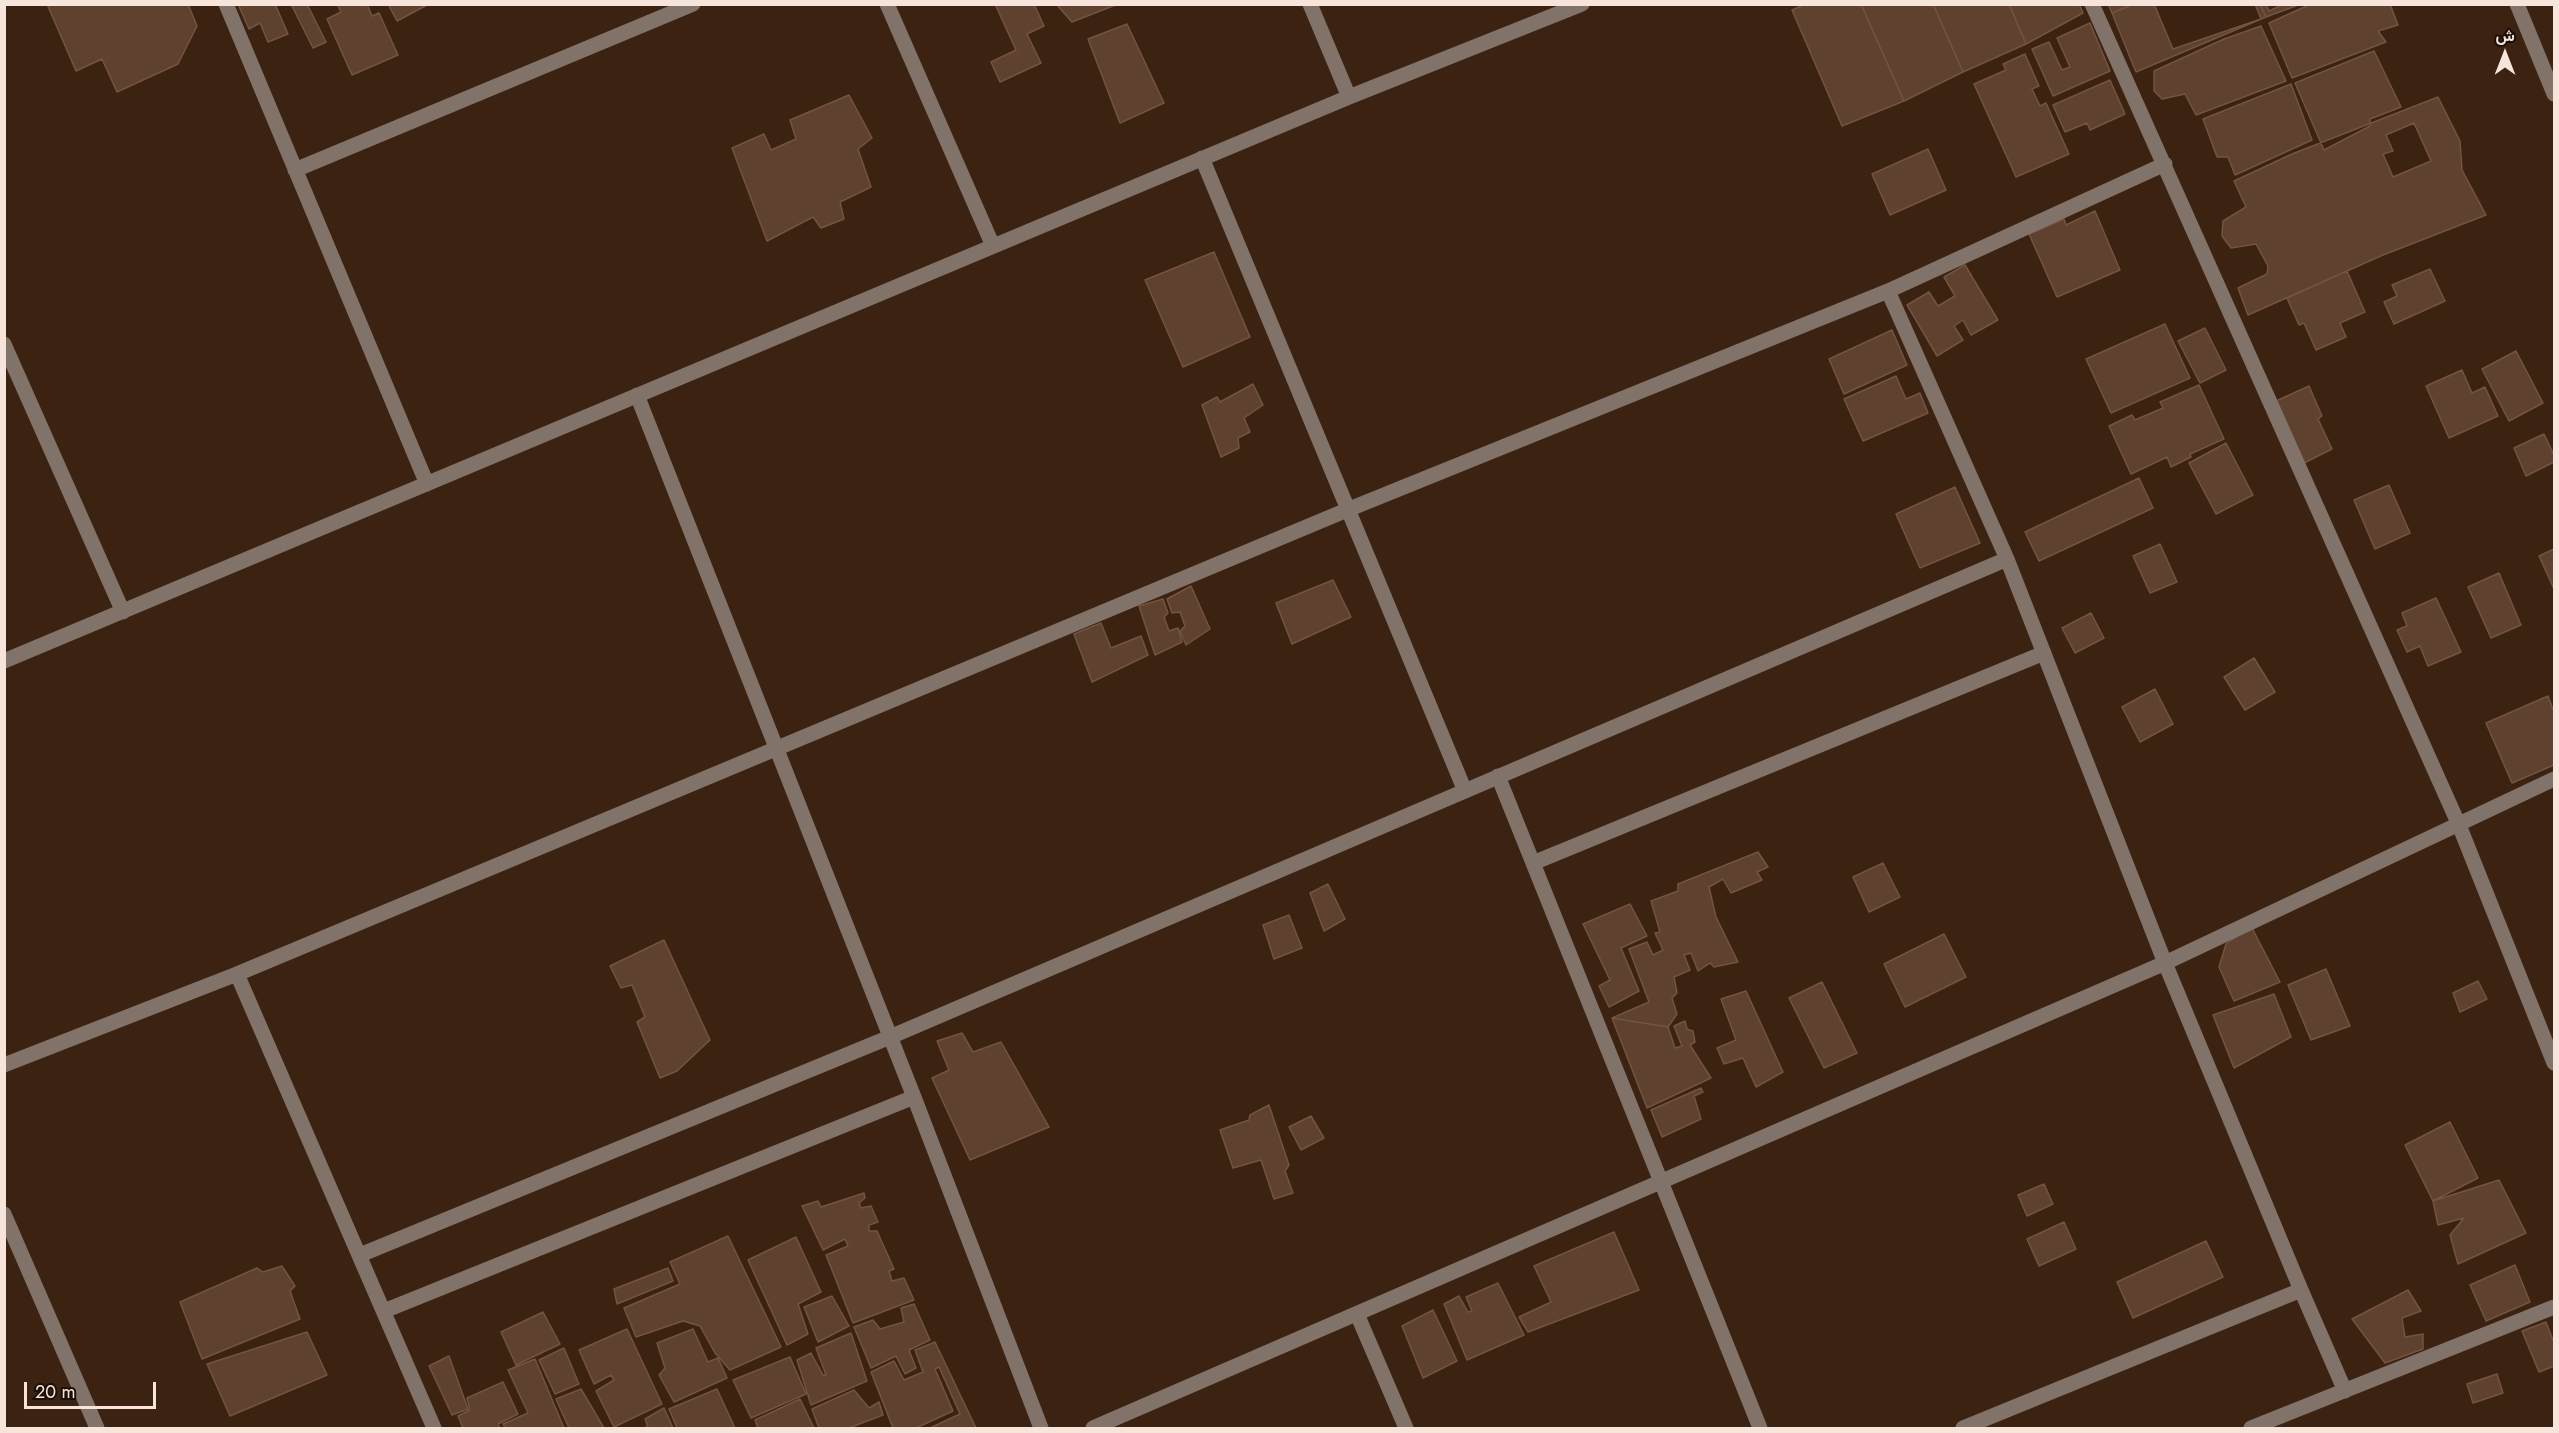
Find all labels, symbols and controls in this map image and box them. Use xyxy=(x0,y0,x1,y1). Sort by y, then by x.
north arrow xyxy=(2475,24,2535,84)
text: ش xyxy=(2495,24,2515,47)
scale bar xyxy=(27,1370,159,1408)
text: 20 m xyxy=(35,1379,75,1405)

